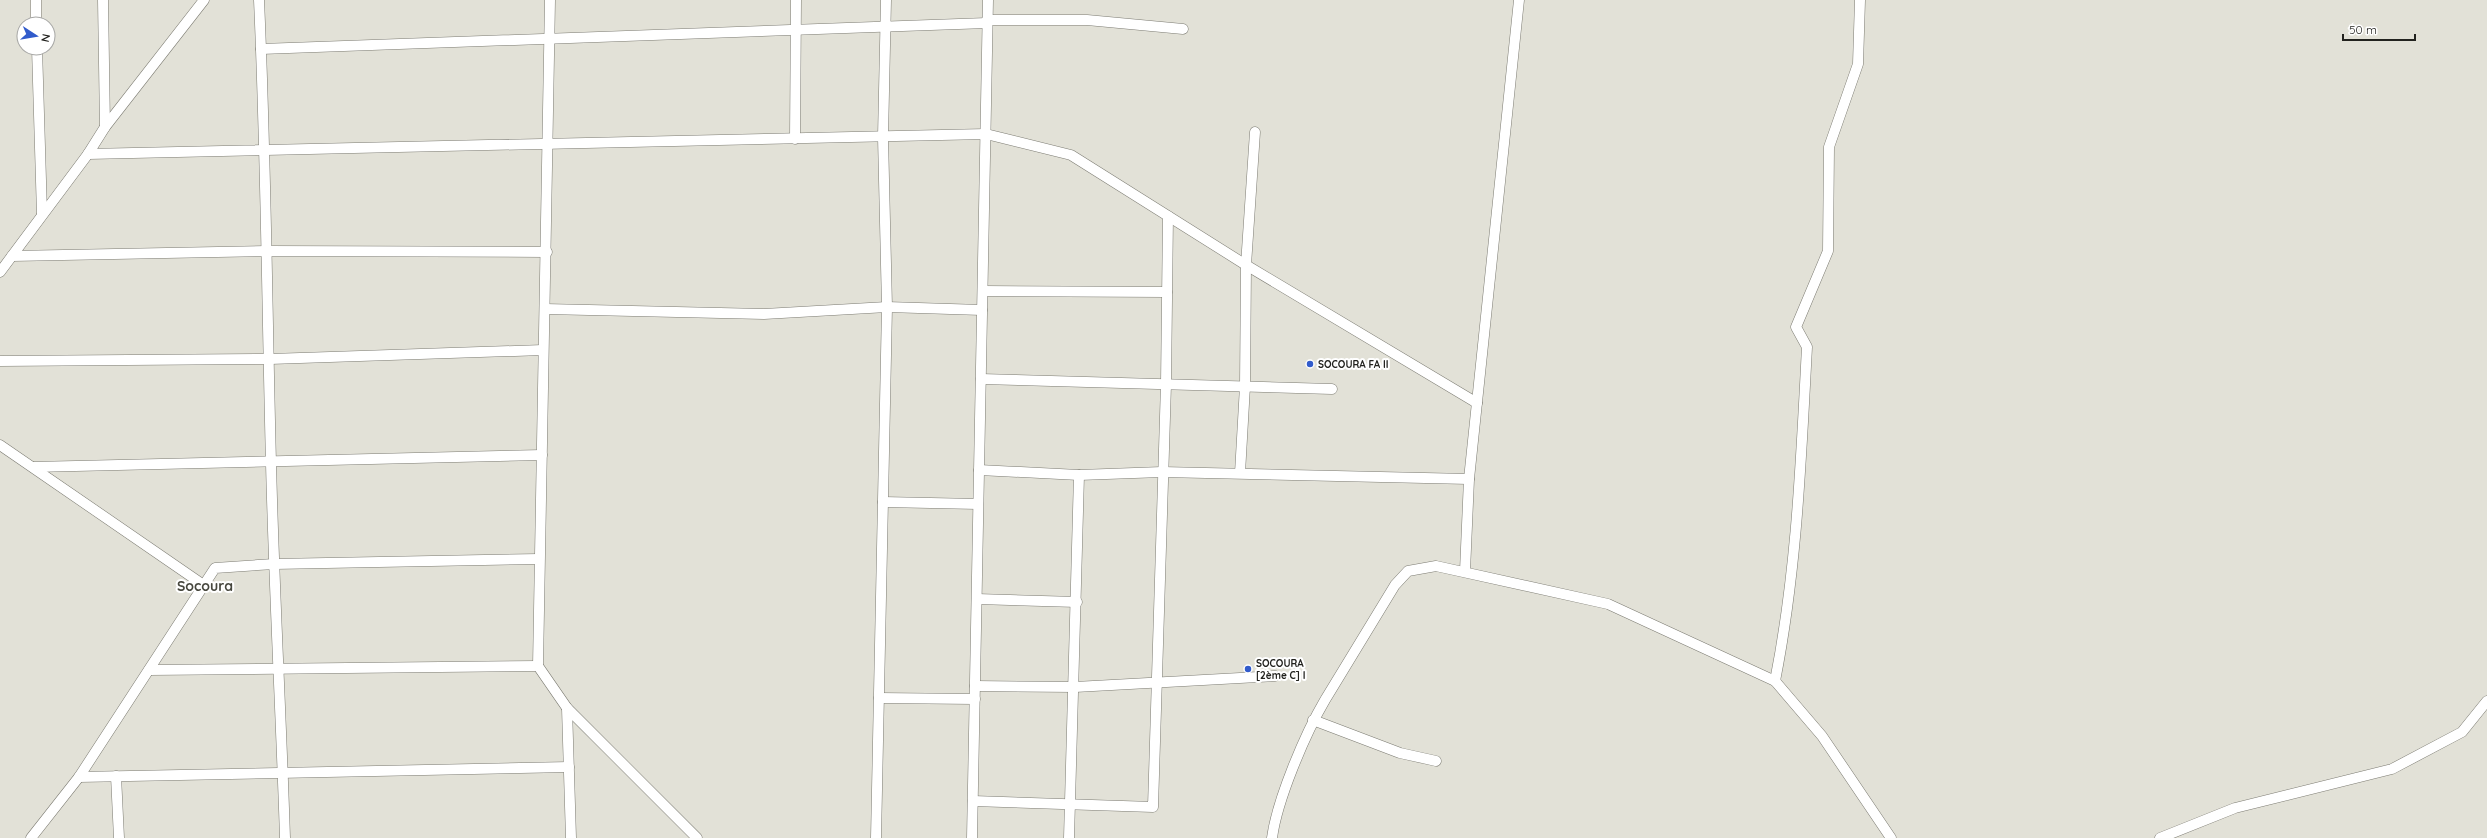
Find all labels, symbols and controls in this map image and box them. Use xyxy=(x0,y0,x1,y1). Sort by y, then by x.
north arrow xyxy=(16,16,56,56)
scale bar xyxy=(2343,16,2415,42)
text: 50 m xyxy=(2349,22,2377,37)
text: N xyxy=(38,33,53,43)
place label: SOCOURA FA II xyxy=(1318,358,1389,371)
marker: SOCOURA FA II xyxy=(1305,359,1315,369)
district label: Socoura xyxy=(177,577,233,595)
place label: SOCOURA [2ème C] I xyxy=(1256,657,1305,682)
marker: SOCOURA [2ème C] I xyxy=(1243,664,1253,674)

